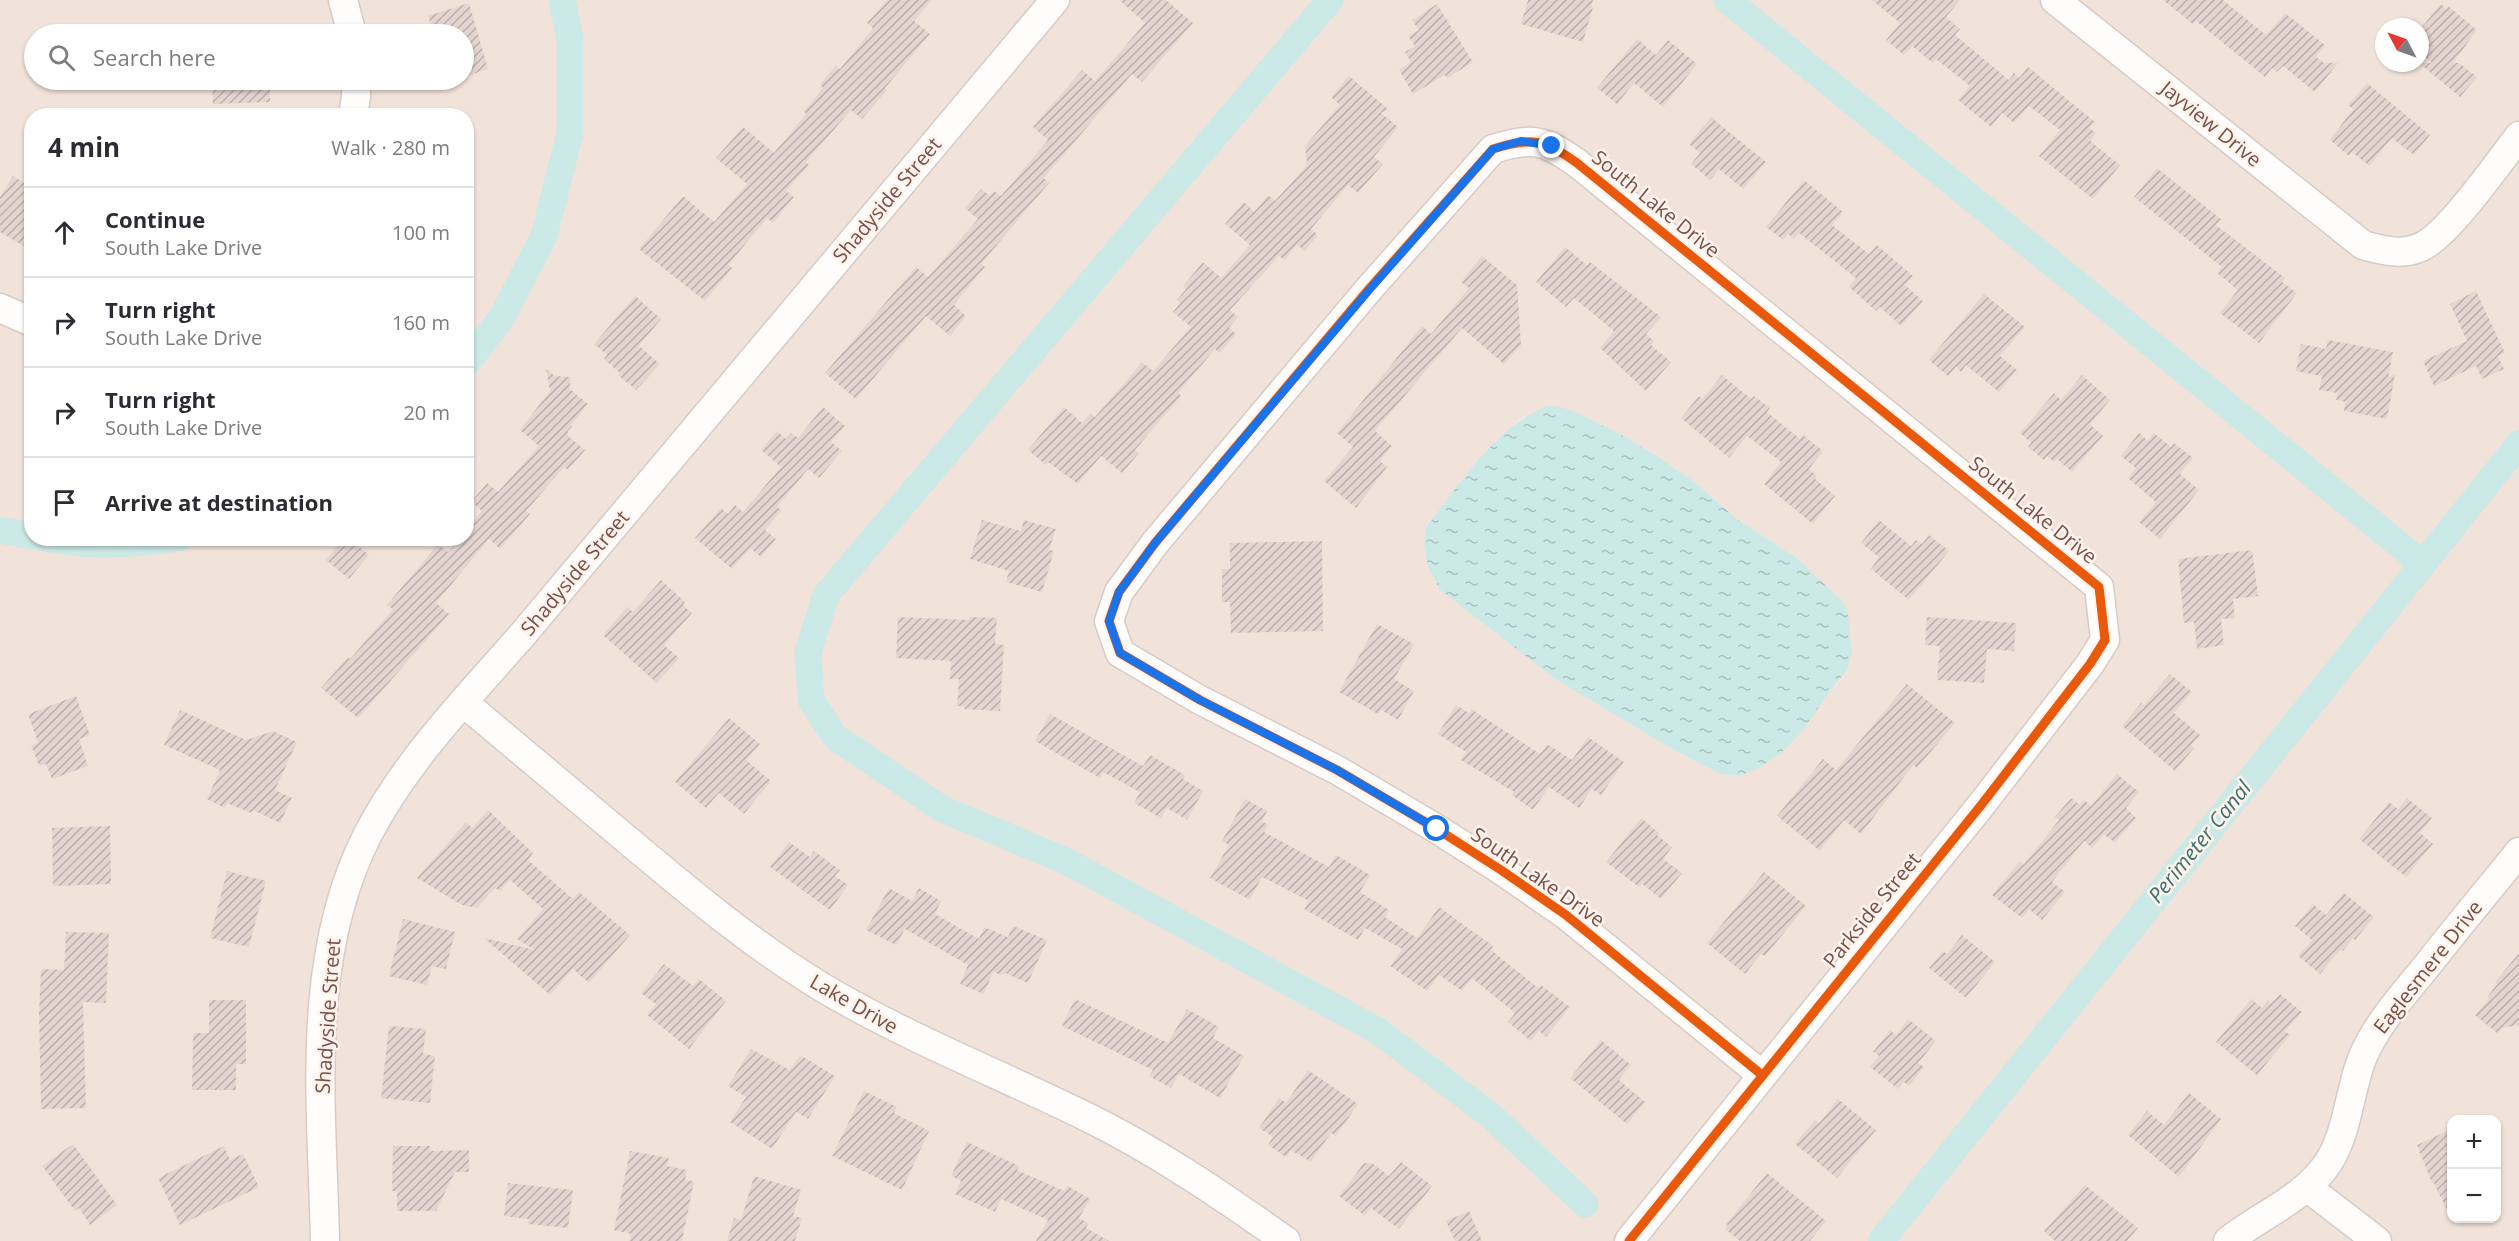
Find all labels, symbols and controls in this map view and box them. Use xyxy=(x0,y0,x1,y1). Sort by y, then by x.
north arrow xyxy=(2375,18,2429,72)
search box xyxy=(24,24,474,90)
icon: search xyxy=(45,41,78,74)
text: Search here xyxy=(93,42,216,72)
street label: Jayview Drive xyxy=(2154,73,2267,173)
text: 4 min xyxy=(48,129,120,165)
street label: Shadyside Street xyxy=(826,131,947,268)
route end xyxy=(1538,132,1564,158)
text: Walk · 280 m xyxy=(331,134,450,161)
street label: South Lake Drive xyxy=(1587,144,1726,264)
text: Continue xyxy=(105,204,205,234)
icon: ahead xyxy=(48,216,81,249)
text: 100 m xyxy=(392,219,450,246)
text: South Lake Drive xyxy=(105,234,262,261)
text: Turn right xyxy=(105,294,216,324)
icon: right xyxy=(48,306,81,339)
text: 160 m xyxy=(392,309,450,336)
text: South Lake Drive xyxy=(105,324,262,351)
text: Turn right xyxy=(105,384,216,414)
icon: right xyxy=(48,396,81,429)
text: 20 m xyxy=(403,399,450,426)
text: South Lake Drive xyxy=(105,414,262,441)
street label: South Lake Drive xyxy=(1964,450,2103,570)
icon: arrive xyxy=(48,486,81,519)
text: Arrive at destination xyxy=(105,487,333,517)
street label: Shadyside Street xyxy=(514,504,635,641)
water label: Perimeter Canal xyxy=(2141,774,2258,908)
route start xyxy=(1423,815,1449,841)
street label: South Lake Drive xyxy=(1466,820,1610,933)
street label: Parkside Street xyxy=(1817,846,1926,973)
street label: Eaglesmere Drive xyxy=(2367,894,2488,1039)
street label: Shadyside Street xyxy=(309,937,346,1095)
street label: Lake Drive xyxy=(805,968,903,1040)
map controls xyxy=(2447,1115,2501,1223)
button: + xyxy=(2447,1115,2501,1169)
button: − xyxy=(2447,1169,2501,1223)

